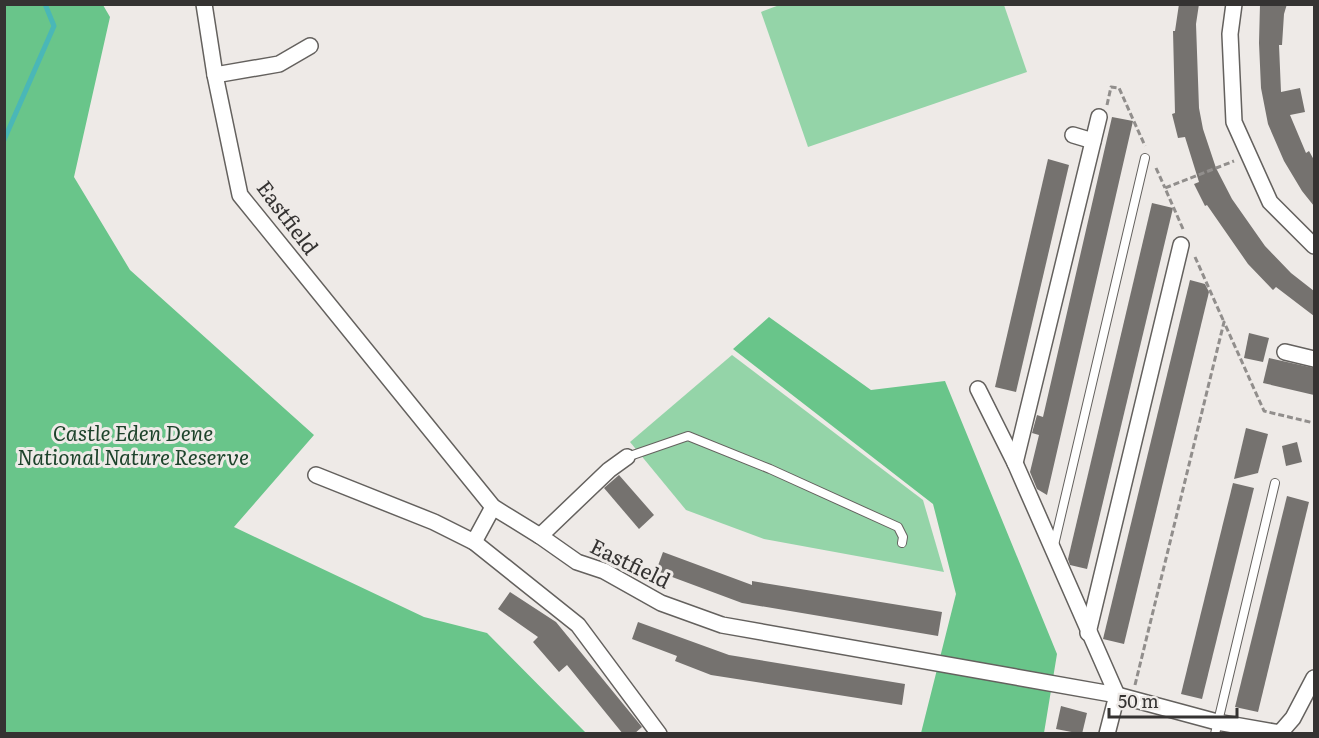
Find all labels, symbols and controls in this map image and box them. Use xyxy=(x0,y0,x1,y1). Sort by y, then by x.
street label: Eastfield xyxy=(251,173,327,260)
park label: Castle Eden Dene National Nature Reserve xyxy=(17,416,249,471)
street label: Eastfield xyxy=(586,529,677,595)
scale bar xyxy=(1109,681,1236,719)
text: 50 m xyxy=(1118,687,1159,714)

